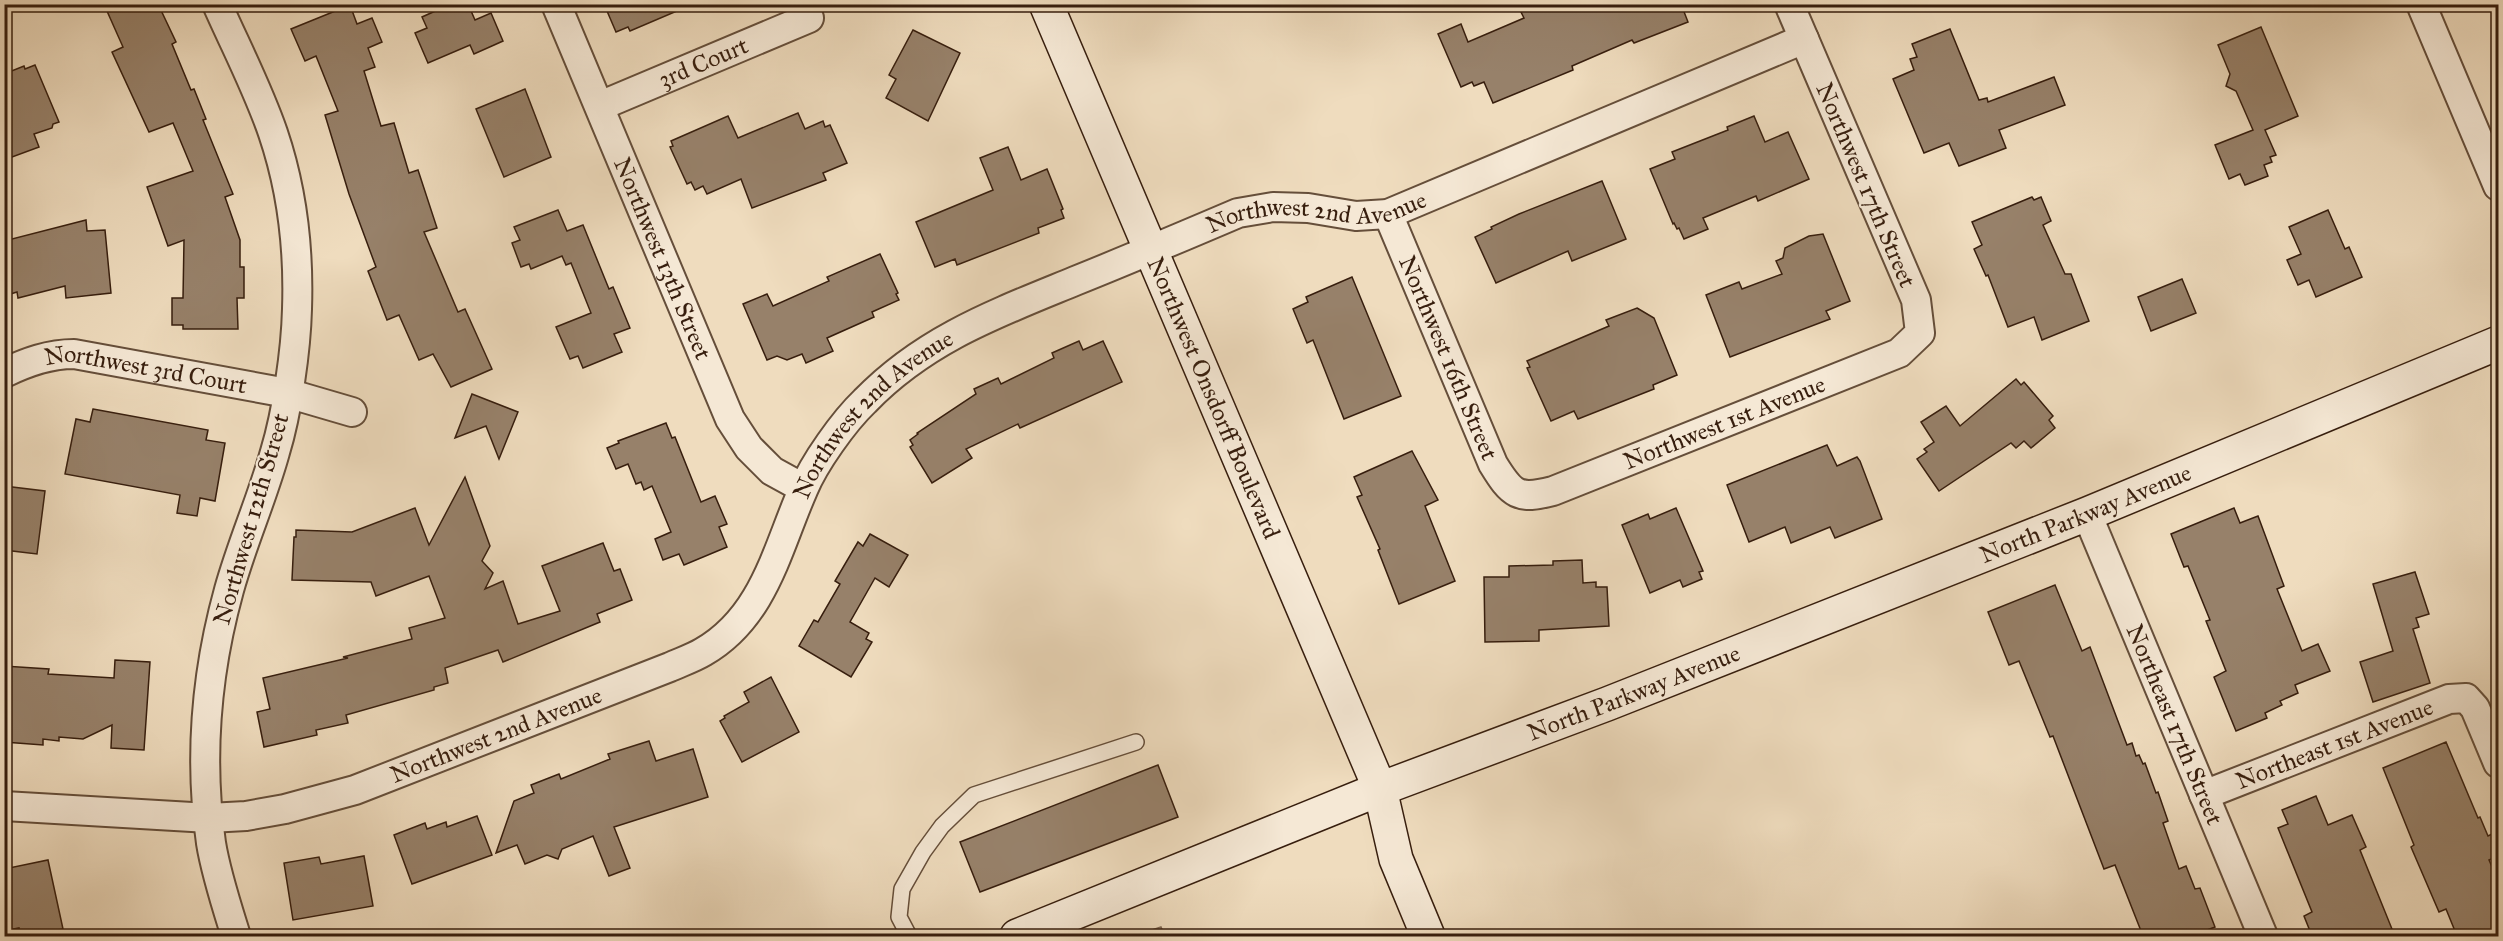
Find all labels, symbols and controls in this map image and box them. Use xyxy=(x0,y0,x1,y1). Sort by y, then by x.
street label: 3rd Court xyxy=(654,30,753,95)
street label: Northwest 17th Street xyxy=(1809,78,1923,292)
street label: Northwest 13th Street xyxy=(607,153,719,365)
street label: Northwest 2nd Avenue xyxy=(1201,185,1431,240)
street label: Northwest 16th Street xyxy=(1392,251,1505,465)
street label: Northwest Onsdorff Boulevard xyxy=(1140,252,1287,543)
street label: Northwest 2nd Avenue xyxy=(786,323,958,503)
street label: Northwest 3rd Court xyxy=(42,339,250,400)
street label: Northwest 1st Avenue xyxy=(1619,369,1830,476)
street label: Northwest 12th Street xyxy=(206,409,296,628)
street label: North Parkway Avenue xyxy=(1975,457,2196,570)
street label: Northeast 17th Street xyxy=(2120,620,2230,830)
street label: North Parkway Avenue xyxy=(1523,638,1744,747)
street label: Northwest 2nd Avenue xyxy=(386,680,606,790)
street label: Northeast 1st Avenue xyxy=(2231,692,2437,796)

